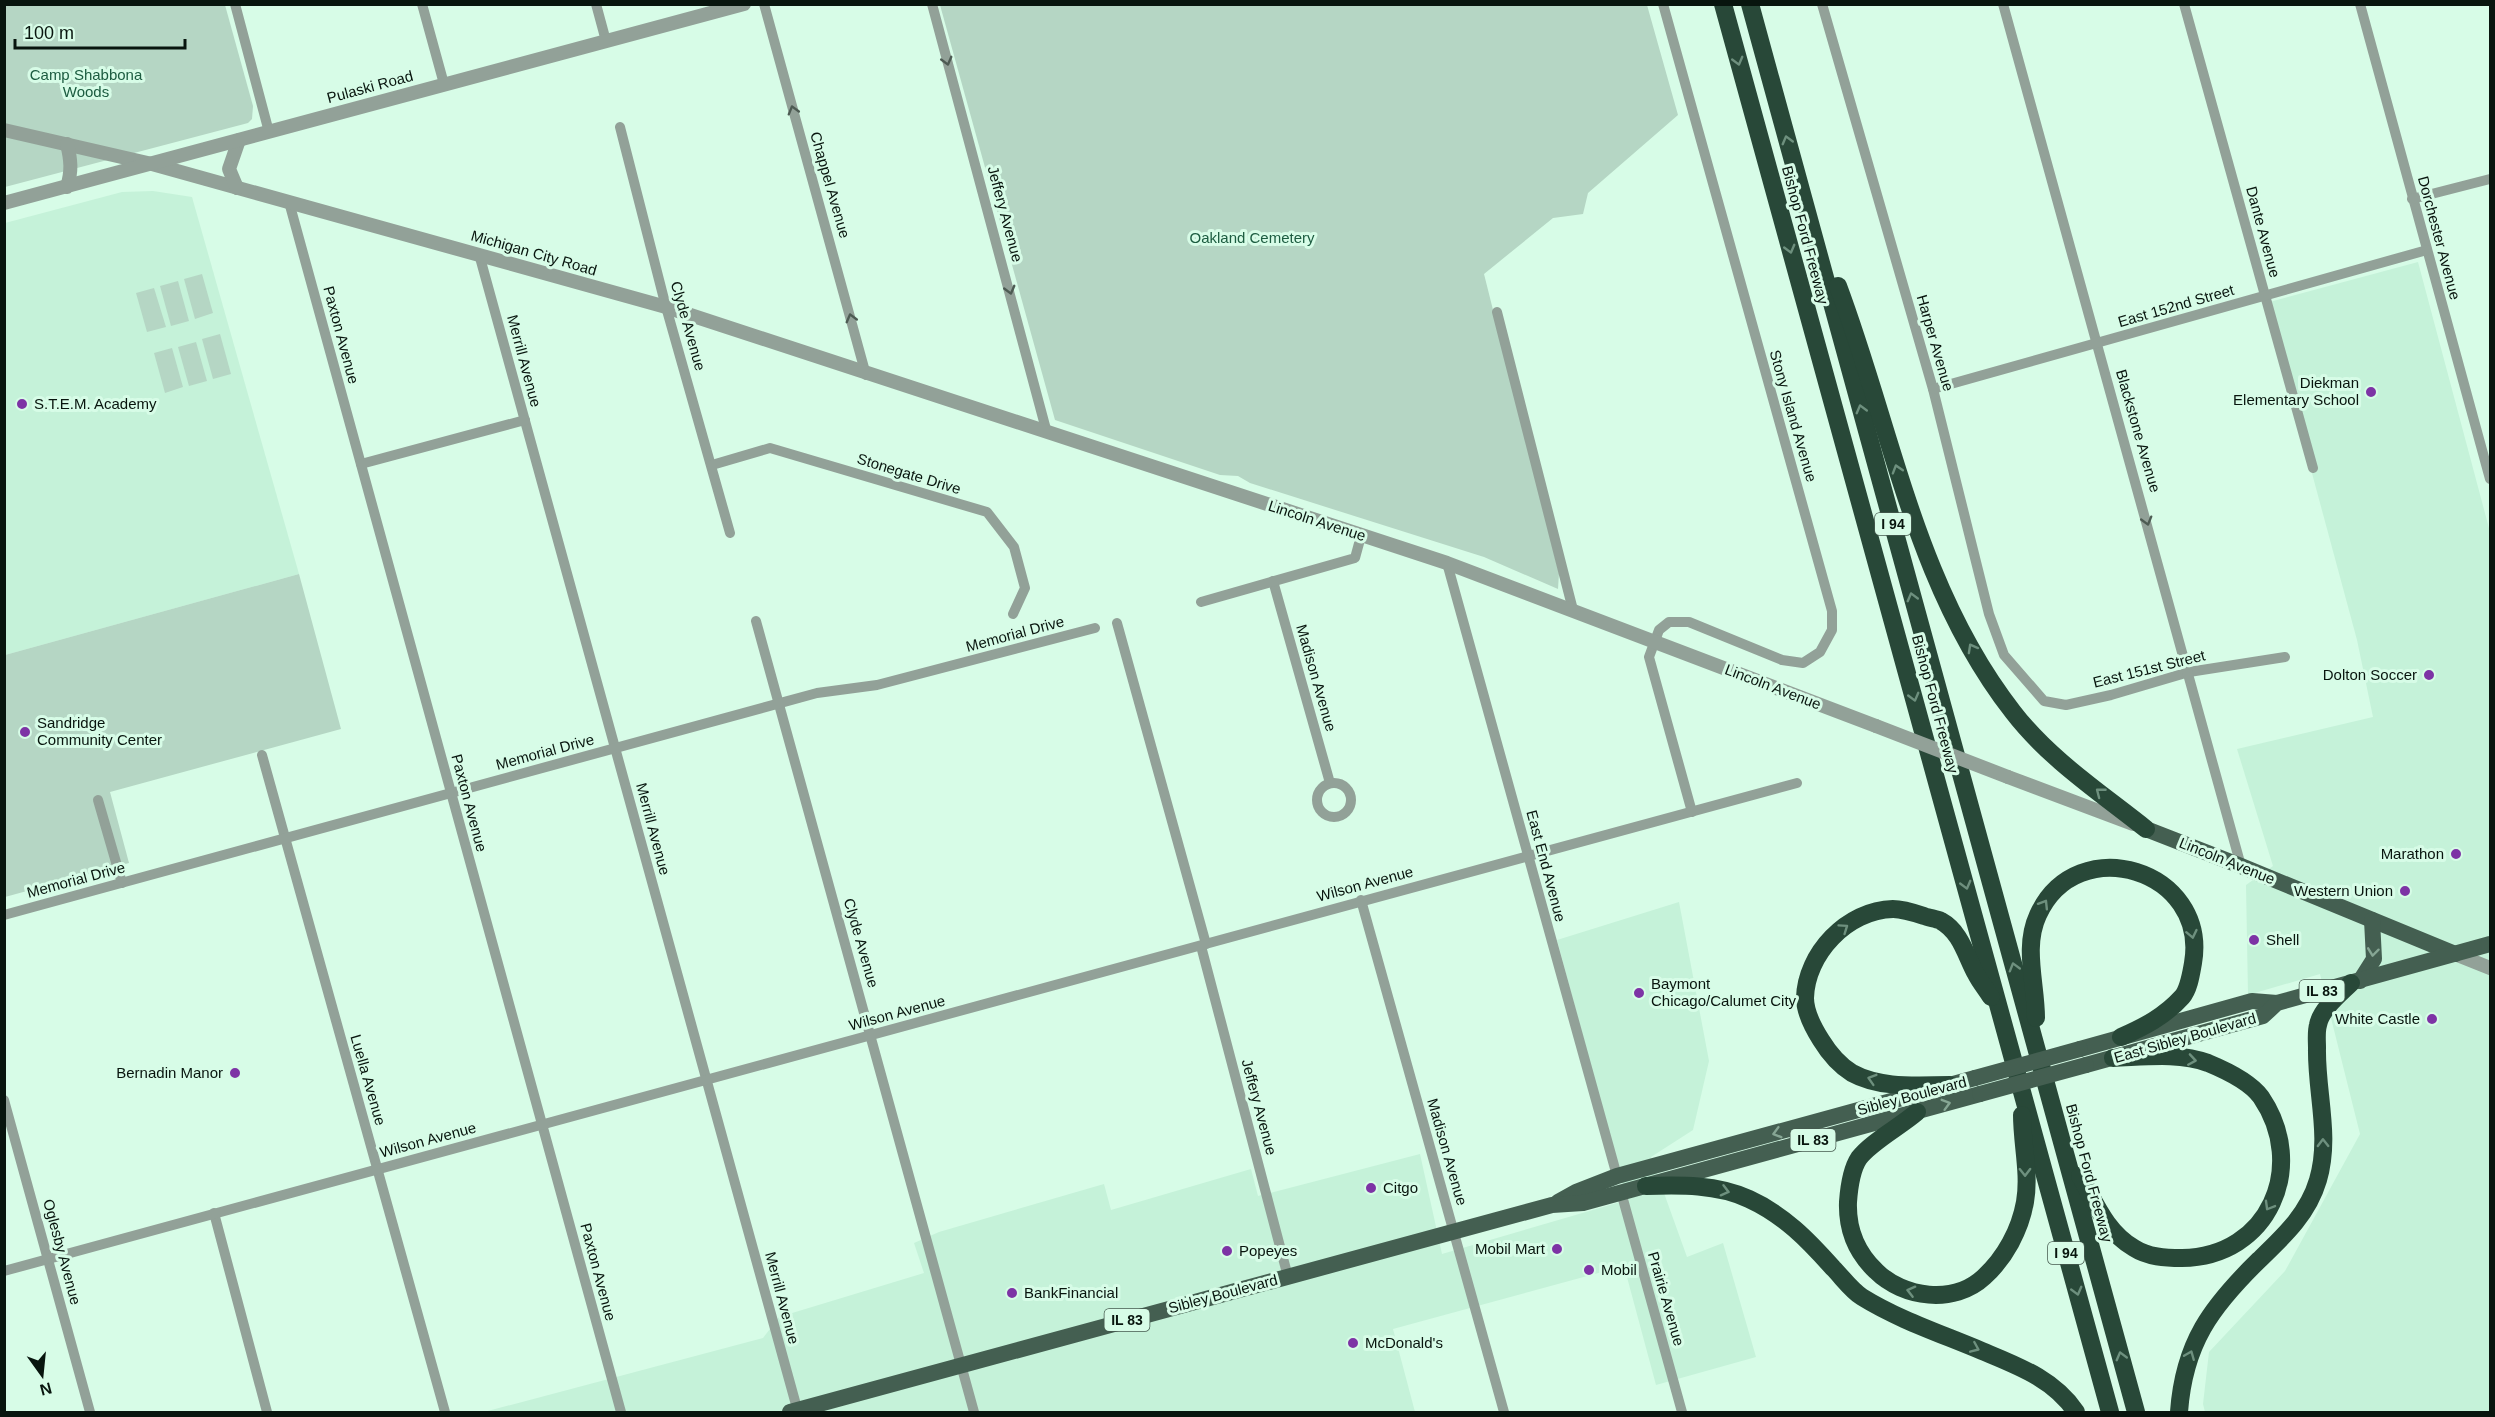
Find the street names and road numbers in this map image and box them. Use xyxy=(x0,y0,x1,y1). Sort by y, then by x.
street label: Pulaski Road xyxy=(325,67,415,106)
street label: Chappel Avenue xyxy=(807,130,854,240)
street label: Jeffery Avenue xyxy=(985,164,1026,264)
street label: Bishop Ford Freeway xyxy=(1779,164,1832,306)
street label: Dorchester Avenue xyxy=(2415,174,2464,302)
street label: Dante Avenue xyxy=(2243,184,2284,279)
street label: Michigan City Road xyxy=(469,226,599,279)
street label: Clyde Avenue xyxy=(668,279,709,373)
street label: East 152nd Street xyxy=(2116,281,2237,330)
street label: Paxton Avenue xyxy=(320,284,363,386)
street label: Harper Avenue xyxy=(1914,293,1957,393)
street label: Merrill Avenue xyxy=(504,313,545,409)
street label: Stony Island Avenue xyxy=(1766,348,1820,484)
street label: Blackstone Avenue xyxy=(2113,367,2164,494)
street label: Stonegate Drive xyxy=(855,450,963,497)
street label: Lincoln Avenue xyxy=(1266,497,1368,544)
road number: I 94 xyxy=(1875,513,1911,535)
street label: Memorial Drive xyxy=(964,612,1066,655)
street label: Madison Avenue xyxy=(1293,622,1340,733)
street label: Bishop Ford Freeway xyxy=(1909,633,1962,775)
street label: East 151st Street xyxy=(2091,646,2208,691)
street label: Lincoln Avenue xyxy=(1723,660,1824,713)
street label: Memorial Drive xyxy=(494,730,596,773)
street label: Paxton Avenue xyxy=(448,752,491,854)
street label: Merrill Avenue xyxy=(633,781,674,877)
street label: East End Avenue xyxy=(1523,808,1570,924)
street label: Lincoln Avenue xyxy=(2177,834,2277,887)
street label: Memorial Drive xyxy=(25,858,127,901)
street label: Wilson Avenue xyxy=(1315,863,1415,905)
street label: Clyde Avenue xyxy=(841,896,882,990)
road number: IL 83 xyxy=(2300,980,2344,1002)
street label: Wilson Avenue xyxy=(847,992,947,1034)
street label: East Sibley Boulevard xyxy=(2112,1009,2258,1066)
street label: Luella Avenue xyxy=(347,1032,390,1127)
street label: Jeffery Avenue xyxy=(1239,1057,1280,1157)
street label: Sibley Boulevard xyxy=(1855,1073,1968,1118)
street label: Madison Avenue xyxy=(1424,1096,1471,1207)
street label: Bishop Ford Freeway xyxy=(2063,1102,2116,1244)
street label: Wilson Avenue xyxy=(378,1119,478,1161)
road number: IL 83 xyxy=(1790,1129,1836,1151)
street label: Oglesby Avenue xyxy=(40,1197,85,1307)
street label: Paxton Avenue xyxy=(577,1221,620,1323)
road number: I 94 xyxy=(2048,1242,2084,1264)
street label: Merrill Avenue xyxy=(762,1250,803,1346)
street label: Prairie Avenue xyxy=(1645,1250,1688,1348)
street label: Sibley Boulevard xyxy=(1166,1271,1279,1316)
road number: IL 83 xyxy=(1104,1309,1150,1331)

